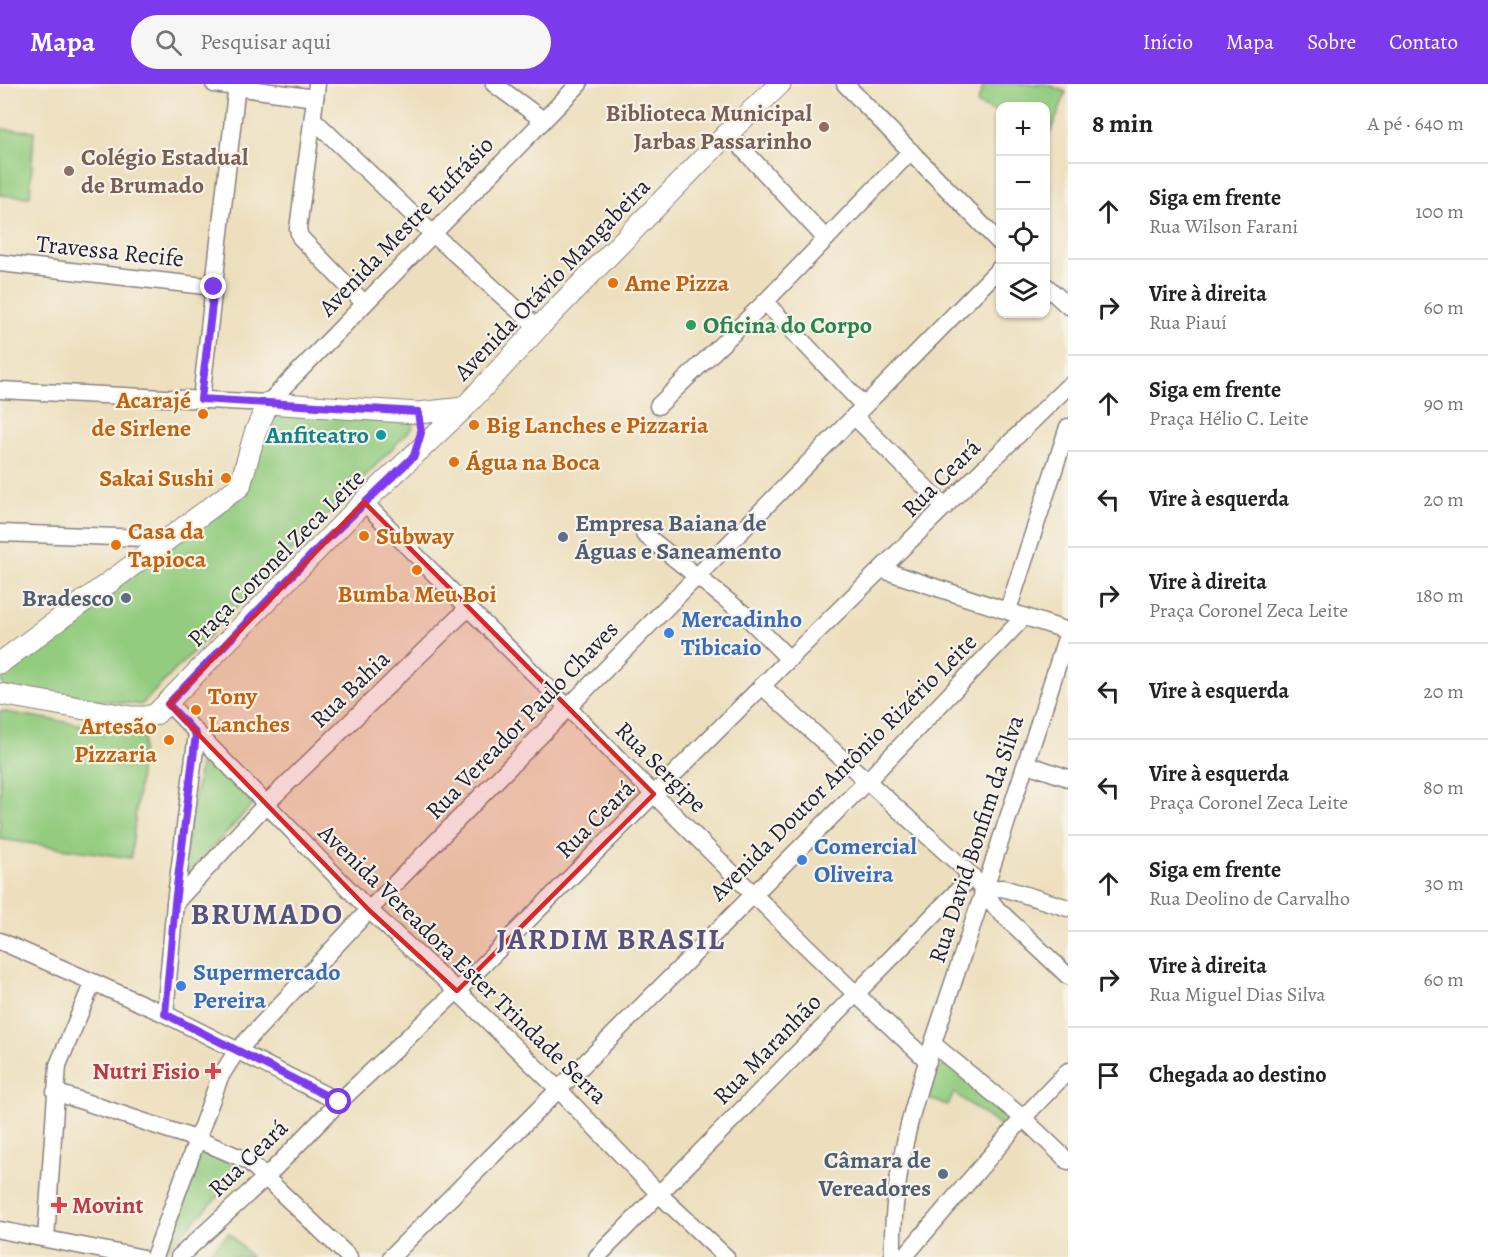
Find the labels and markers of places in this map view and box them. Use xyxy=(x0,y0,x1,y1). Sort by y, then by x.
place label: Biblioteca Municipal Jarbas Passarinho xyxy=(606,97,813,157)
marker: Biblioteca Municipal Jarbas Passarinho xyxy=(817,120,831,134)
place label: Colégio Estadual de Brumado xyxy=(81,141,249,201)
marker: Colégio Estadual de Brumado xyxy=(62,164,76,178)
place label: Ame Pizza xyxy=(624,267,730,299)
marker: Ame Pizza xyxy=(606,276,620,290)
place label: Oficina do Corpo xyxy=(703,309,872,341)
marker: Oficina do Corpo xyxy=(684,318,698,332)
place label: Acarajé de Sirlene xyxy=(92,384,191,444)
marker: Acarajé de Sirlene xyxy=(196,407,210,421)
place label: Big Lanches e Pizzaria xyxy=(486,409,709,441)
marker: Big Lanches e Pizzaria xyxy=(467,418,481,432)
place label: Anfiteatro xyxy=(264,419,369,451)
marker: Anfiteatro xyxy=(374,428,388,442)
place label: Água na Boca xyxy=(465,446,601,478)
marker: Água na Boca xyxy=(447,455,461,469)
place label: Sakai Sushi xyxy=(99,462,214,494)
marker: Sakai Sushi xyxy=(219,471,233,485)
place label: Empresa Baiana de Águas e Saneamento xyxy=(574,507,782,567)
place label: Casa da Tapioca xyxy=(128,515,207,575)
place label: Subway xyxy=(376,520,455,552)
marker: Subway xyxy=(357,529,371,543)
marker: Empresa Baiana de Águas e Saneamento xyxy=(556,530,570,544)
marker: Casa da Tapioca xyxy=(109,538,123,552)
marker: Bumba Meu Boi xyxy=(410,563,424,577)
place label: Bumba Meu Boi xyxy=(338,578,496,610)
place label: Bradesco xyxy=(22,582,114,614)
marker: Bradesco xyxy=(119,591,133,605)
place label: Mercadinho Tibicaio xyxy=(681,603,802,663)
marker: Mercadinho Tibicaio xyxy=(662,626,676,640)
place label: Tony Lanches xyxy=(208,680,290,740)
marker: Tony Lanches xyxy=(189,703,203,717)
place label: Artesão Pizzaria xyxy=(74,710,157,770)
marker: Artesão Pizzaria xyxy=(162,733,176,747)
place label: Comercial Oliveira xyxy=(814,830,918,890)
marker: Comercial Oliveira xyxy=(795,853,809,867)
place label: Supermercado Pereira xyxy=(193,956,341,1016)
marker: Supermercado Pereira xyxy=(174,979,188,993)
place label: Nutri Fisio xyxy=(92,1055,200,1087)
marker: Nutri Fisio xyxy=(204,1062,222,1080)
place label: Câmara de Vereadores xyxy=(817,1144,931,1204)
marker: Câmara de Vereadores xyxy=(936,1167,950,1181)
place label: Movint xyxy=(72,1189,144,1221)
marker: Movint xyxy=(50,1196,68,1214)

